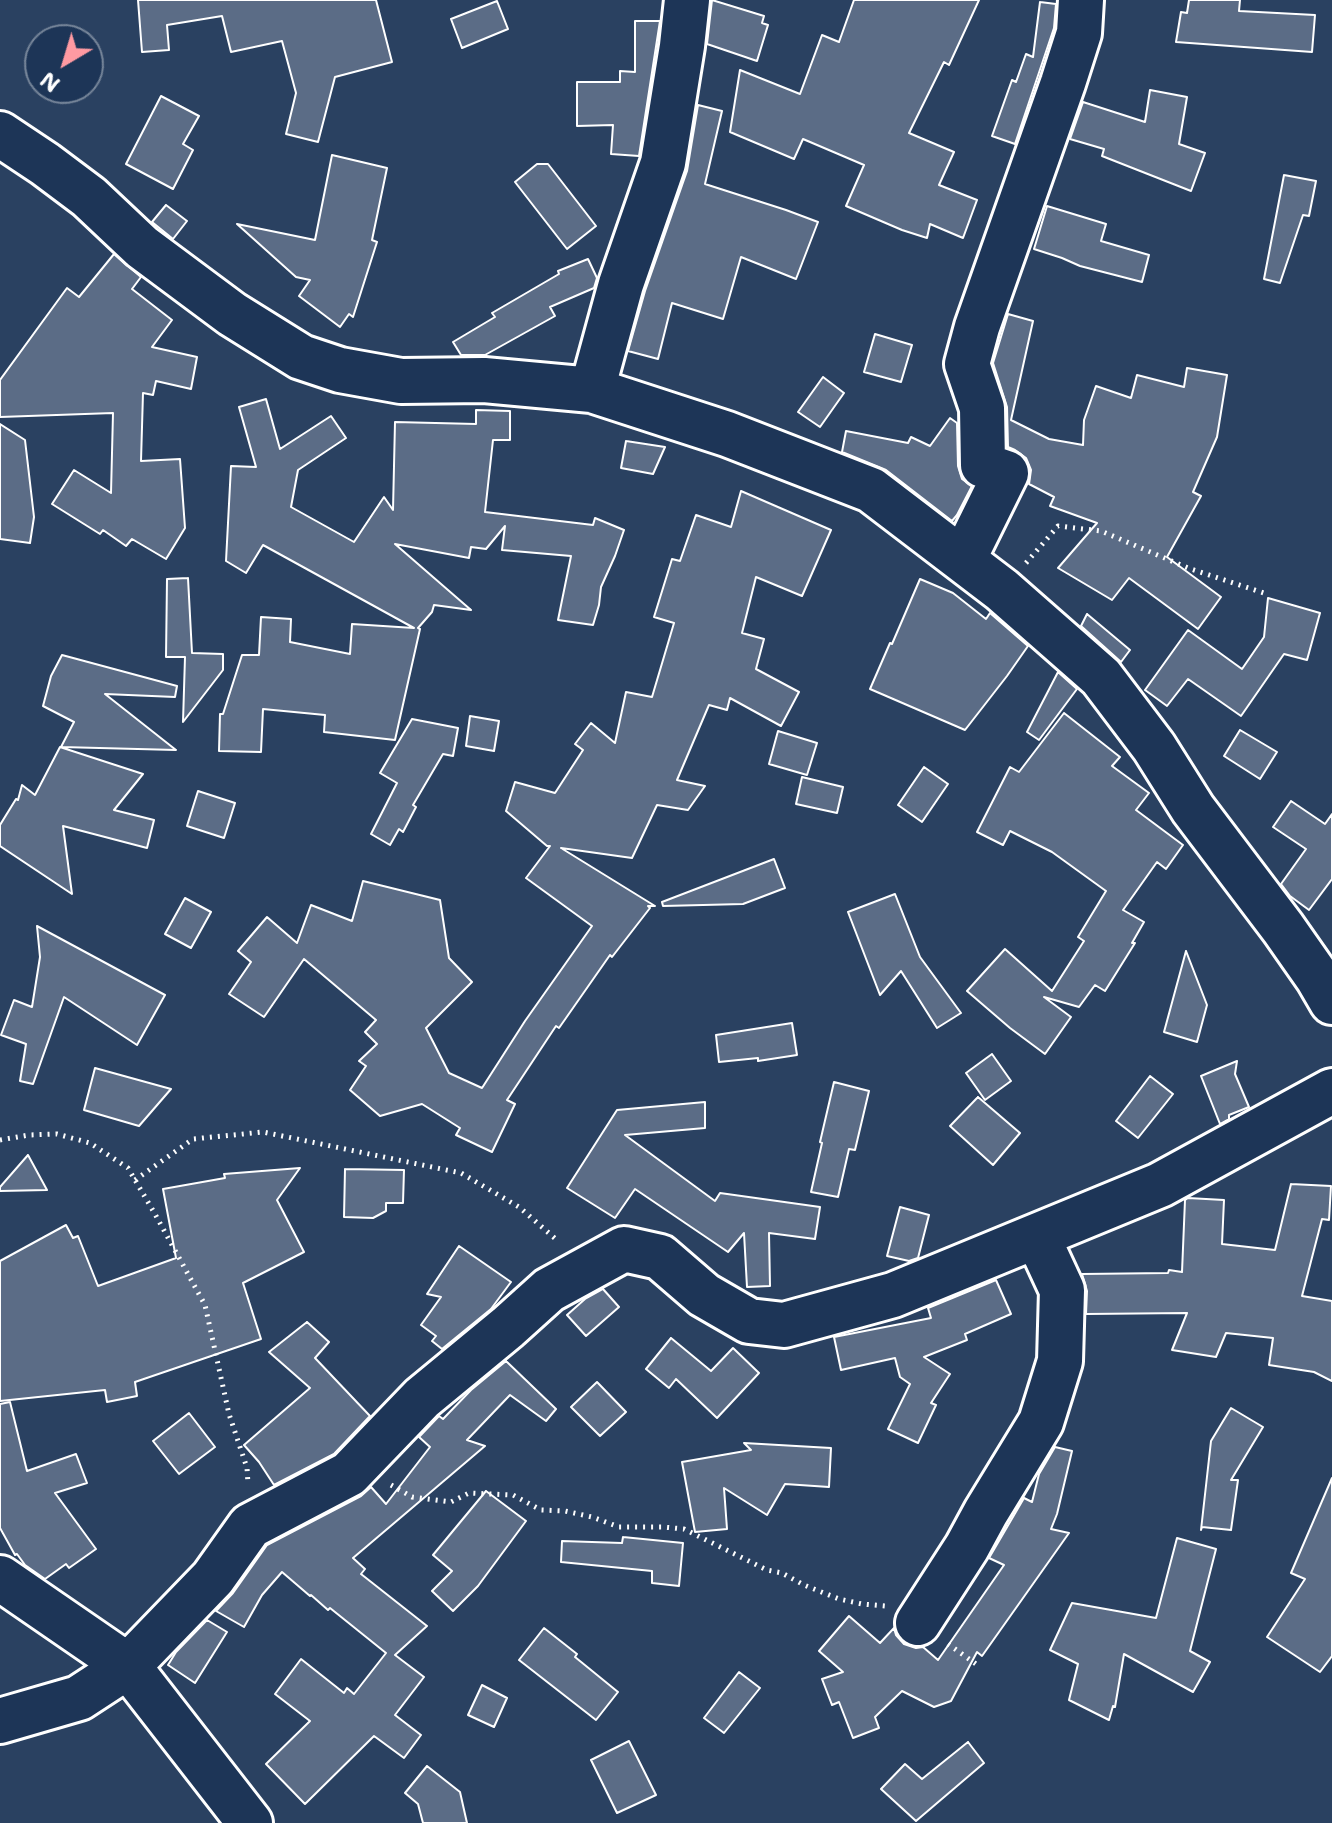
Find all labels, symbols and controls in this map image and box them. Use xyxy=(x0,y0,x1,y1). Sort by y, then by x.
north arrow xyxy=(24,24,104,104)
text: N xyxy=(34,65,66,99)

